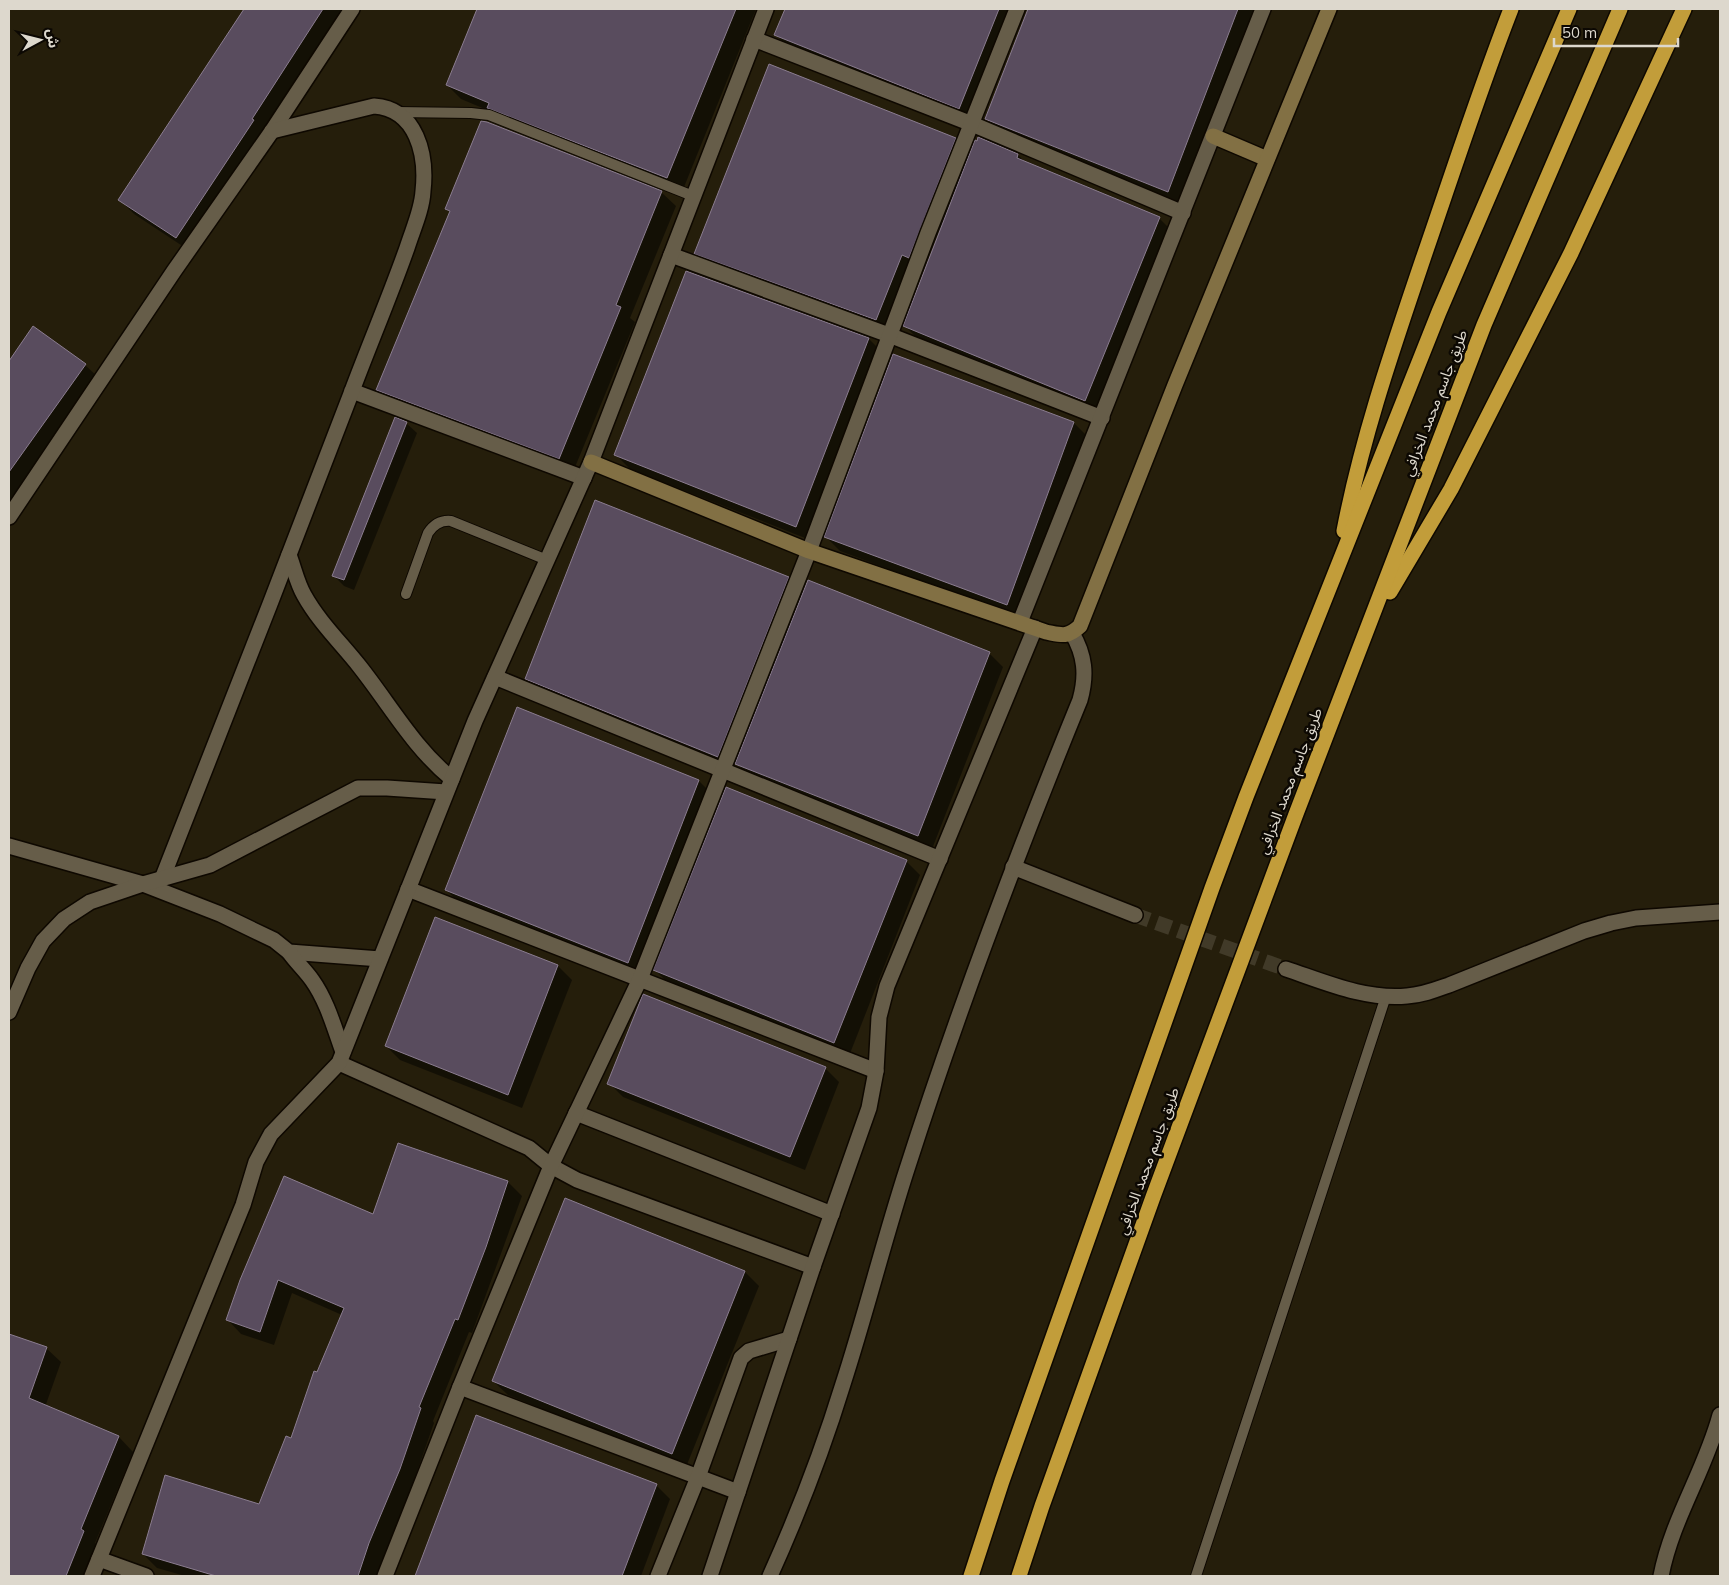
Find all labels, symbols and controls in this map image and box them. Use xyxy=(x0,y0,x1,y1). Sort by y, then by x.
north arrow xyxy=(15,15,65,65)
scale bar xyxy=(1554,15,1678,47)
text: 50 m xyxy=(1562,23,1597,42)
text: ش xyxy=(43,28,63,49)
street label: طريق جاسم محمد الخرافي xyxy=(1398,327,1474,480)
street label: طريق جاسم محمد الخرافي xyxy=(1253,705,1329,858)
street label: طريق جاسم محمد الخرافي xyxy=(1112,1085,1185,1238)

